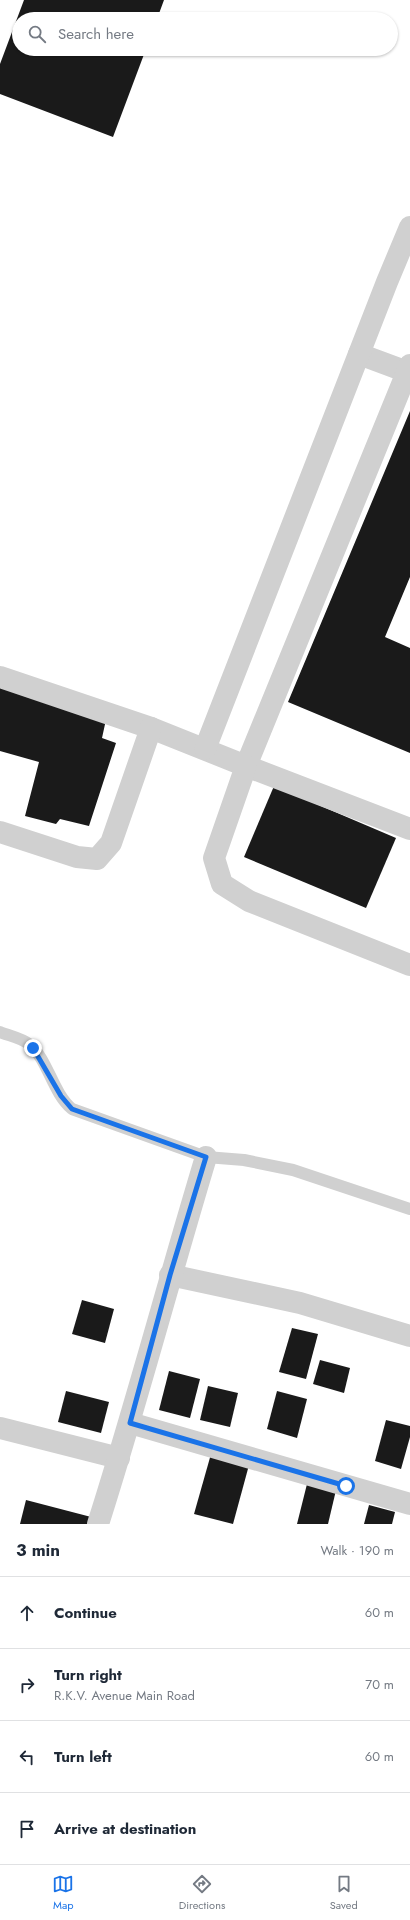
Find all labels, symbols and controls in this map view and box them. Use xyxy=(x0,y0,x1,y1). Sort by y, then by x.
search box xyxy=(12,12,398,56)
icon: search xyxy=(26,23,48,45)
text: Search here xyxy=(58,23,134,45)
route end xyxy=(24,1039,42,1057)
route start xyxy=(337,1477,355,1495)
text: 3 min xyxy=(16,1538,60,1562)
text: Walk · 190 m xyxy=(321,1541,394,1560)
icon: ahead xyxy=(16,1602,38,1624)
text: Continue xyxy=(54,1602,117,1624)
text: 60 m xyxy=(365,1603,394,1622)
text: Turn right xyxy=(54,1664,122,1686)
icon: right xyxy=(16,1674,38,1696)
text: 70 m xyxy=(365,1675,394,1694)
text: R.K.V. Avenue Main Road xyxy=(54,1686,195,1705)
icon: left xyxy=(16,1746,38,1768)
text: Turn left xyxy=(54,1746,112,1768)
text: 60 m xyxy=(365,1747,394,1766)
icon: arrive xyxy=(16,1818,38,1840)
text: Arrive at destination xyxy=(54,1818,196,1840)
tab: Map xyxy=(52,1873,74,1913)
tab: Directions xyxy=(179,1873,225,1913)
tab: Saved xyxy=(330,1873,358,1913)

